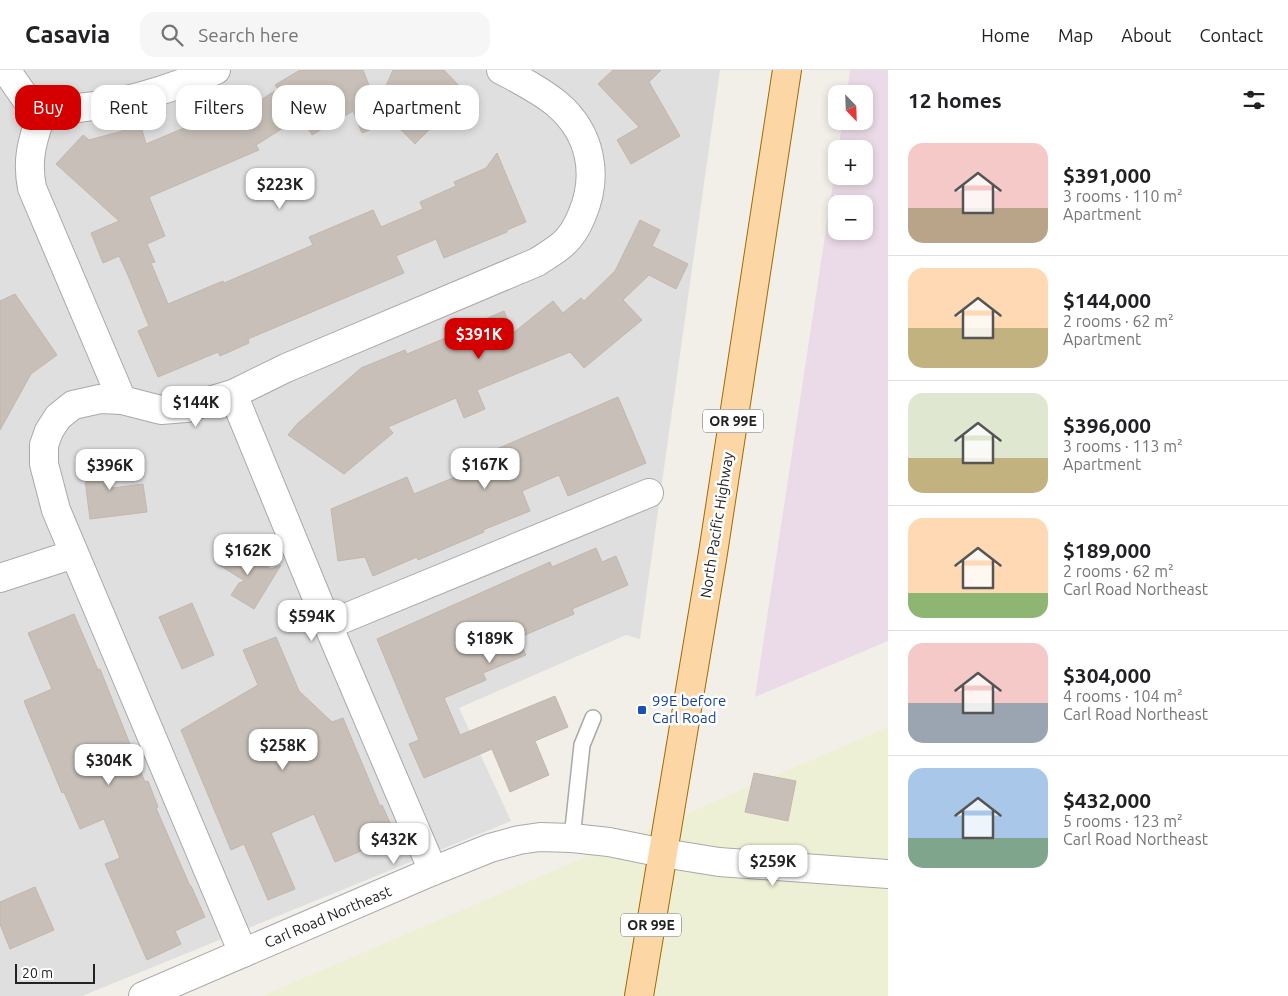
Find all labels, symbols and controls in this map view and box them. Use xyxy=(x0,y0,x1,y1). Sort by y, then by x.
search box xyxy=(140,12,490,57)
text: Casavia xyxy=(25,21,110,48)
icon: search xyxy=(158,21,186,49)
text: Search here xyxy=(198,24,299,46)
text: Home xyxy=(981,25,1030,45)
text: Map xyxy=(1058,25,1093,45)
text: About xyxy=(1121,25,1171,45)
text: Contact xyxy=(1199,25,1263,45)
chip: Buy xyxy=(15,85,81,130)
chip: Rent xyxy=(91,85,166,130)
chip: Filters xyxy=(176,85,262,130)
chip: New xyxy=(272,85,345,130)
chip: Apartment xyxy=(355,85,479,130)
north arrow xyxy=(828,85,872,130)
map controls xyxy=(828,85,873,240)
icon: filters xyxy=(1240,86,1268,114)
text: 12 homes xyxy=(908,88,1002,112)
button: + xyxy=(828,140,873,185)
icon: home xyxy=(948,163,1008,223)
text: $391,000 xyxy=(1063,163,1151,187)
pin: $223K xyxy=(245,168,315,210)
text: $223K xyxy=(257,175,303,193)
text: 3 rooms · 110 m² xyxy=(1063,187,1183,205)
button: − xyxy=(828,195,873,240)
text: Apartment xyxy=(1063,205,1141,223)
icon: home xyxy=(948,288,1008,348)
text: $144,000 xyxy=(1063,288,1151,312)
text: 2 rooms · 62 m² xyxy=(1063,312,1174,330)
pin: $391K xyxy=(444,318,514,360)
text: $391K xyxy=(456,325,502,343)
text: Apartment xyxy=(1063,330,1141,348)
pin: $144K xyxy=(161,386,231,428)
text: $144K xyxy=(173,393,219,411)
road number: OR 99E xyxy=(703,410,763,432)
icon: home xyxy=(948,413,1008,473)
text: $396,000 xyxy=(1063,413,1151,437)
text: 3 rooms · 113 m² xyxy=(1063,437,1183,455)
pin: $396K xyxy=(75,448,145,491)
pin: $167K xyxy=(450,448,520,490)
street label: North Pacific Highway xyxy=(697,451,736,599)
text: $167K xyxy=(462,455,508,473)
text: Apartment xyxy=(1063,455,1141,473)
text: $396K xyxy=(87,456,133,474)
pin: $162K xyxy=(213,534,283,576)
icon: home xyxy=(948,538,1008,598)
text: $189,000 xyxy=(1063,538,1151,562)
text: $162K xyxy=(225,541,271,559)
text: 2 rooms · 62 m² xyxy=(1063,562,1174,580)
text: Carl Road Northeast xyxy=(1063,580,1208,598)
pin: $594K xyxy=(277,600,347,642)
text: $594K xyxy=(289,607,335,625)
pin: $189K xyxy=(455,622,525,664)
text: $189K xyxy=(467,629,513,647)
icon: home xyxy=(948,663,1008,723)
text: $304,000 xyxy=(1063,663,1151,687)
text: 4 rooms · 104 m² xyxy=(1063,687,1183,705)
place label: 99E before Carl Road xyxy=(652,692,726,726)
marker: 99E before Carl Road xyxy=(636,704,648,716)
text: Carl Road Northeast xyxy=(1063,705,1208,723)
pin: $258K xyxy=(248,728,318,771)
text: $258K xyxy=(260,736,306,754)
pin: $304K xyxy=(74,744,144,786)
text: $304K xyxy=(86,751,132,769)
icon: home xyxy=(948,788,1008,848)
text: $432,000 xyxy=(1063,788,1151,812)
text: 5 rooms · 123 m² xyxy=(1063,812,1183,830)
pin: $432K xyxy=(359,822,429,865)
text: $432K xyxy=(371,830,417,848)
text: Carl Road Northeast xyxy=(1063,830,1208,848)
pin: $259K xyxy=(738,844,808,887)
text: $259K xyxy=(750,852,796,870)
street label: Carl Road Northeast xyxy=(262,882,394,951)
road number: OR 99E xyxy=(621,914,681,936)
scale bar xyxy=(15,961,95,984)
text: 20 m xyxy=(22,965,53,981)

